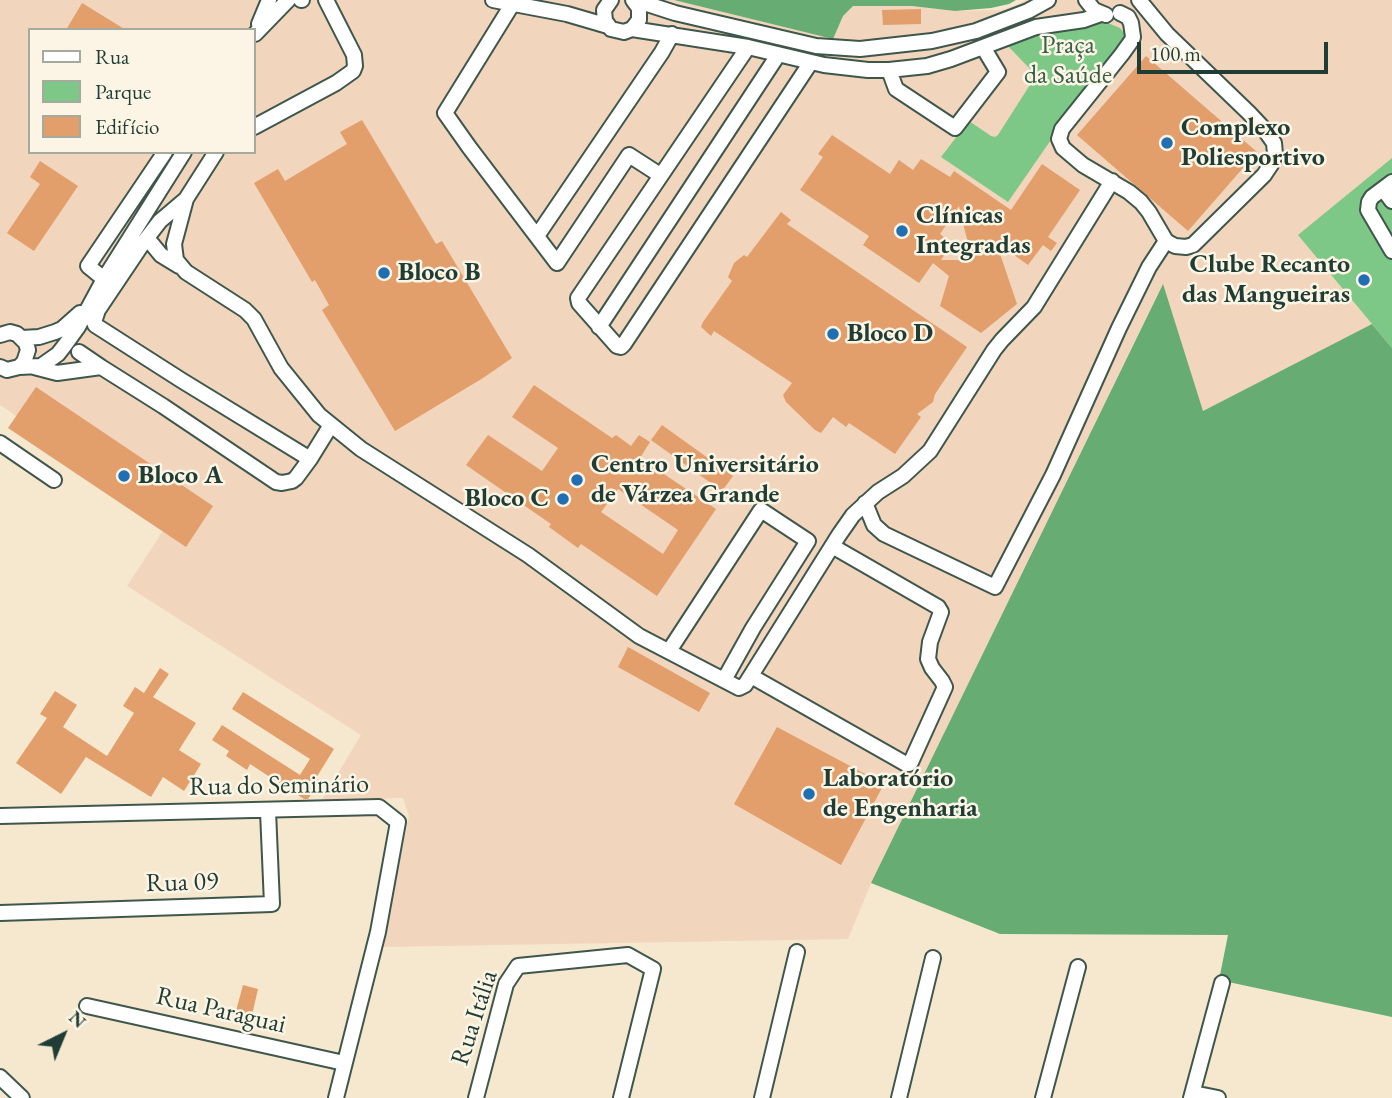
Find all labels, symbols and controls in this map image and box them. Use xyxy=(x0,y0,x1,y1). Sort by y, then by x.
legend xyxy=(28,28,256,154)
scale bar xyxy=(1140,28,1331,72)
park label: Praça da Saúde xyxy=(1024,30,1112,92)
text: 100 m xyxy=(1150,40,1201,67)
text: Rua xyxy=(95,43,129,70)
text: Parque xyxy=(95,78,151,105)
place label: Complexo Poliesportivo xyxy=(1181,112,1325,174)
text: Edifício xyxy=(95,113,159,140)
marker: Complexo Poliesportivo xyxy=(1159,135,1175,151)
place label: Clínicas Integradas xyxy=(916,200,1031,262)
marker: Clínicas Integradas xyxy=(894,223,910,239)
place label: Clube Recanto das Mangueiras xyxy=(1182,249,1350,310)
place label: Bloco B xyxy=(398,257,480,289)
marker: Bloco B xyxy=(376,265,392,281)
marker: Clube Recanto das Mangueiras xyxy=(1356,272,1372,288)
place label: Bloco D xyxy=(847,318,933,350)
marker: Bloco D xyxy=(825,326,841,342)
place label: Centro Universitário de Várzea Grande xyxy=(591,449,819,510)
place label: Bloco A xyxy=(138,460,223,492)
marker: Bloco A xyxy=(116,468,132,484)
marker: Centro Universitário de Várzea Grande xyxy=(569,472,585,488)
place label: Bloco C xyxy=(464,483,549,515)
marker: Bloco C xyxy=(555,491,571,507)
place label: Laboratório de Engenharia xyxy=(823,763,978,824)
street label: Rua do Seminário xyxy=(189,769,369,803)
marker: Laboratório de Engenharia xyxy=(801,786,817,802)
street label: Rua 09 xyxy=(145,866,219,900)
street label: Rua Itália xyxy=(445,966,505,1070)
street label: Rua Paraguai xyxy=(153,981,289,1041)
north arrow xyxy=(28,1000,98,1070)
text: N xyxy=(64,1005,92,1034)

